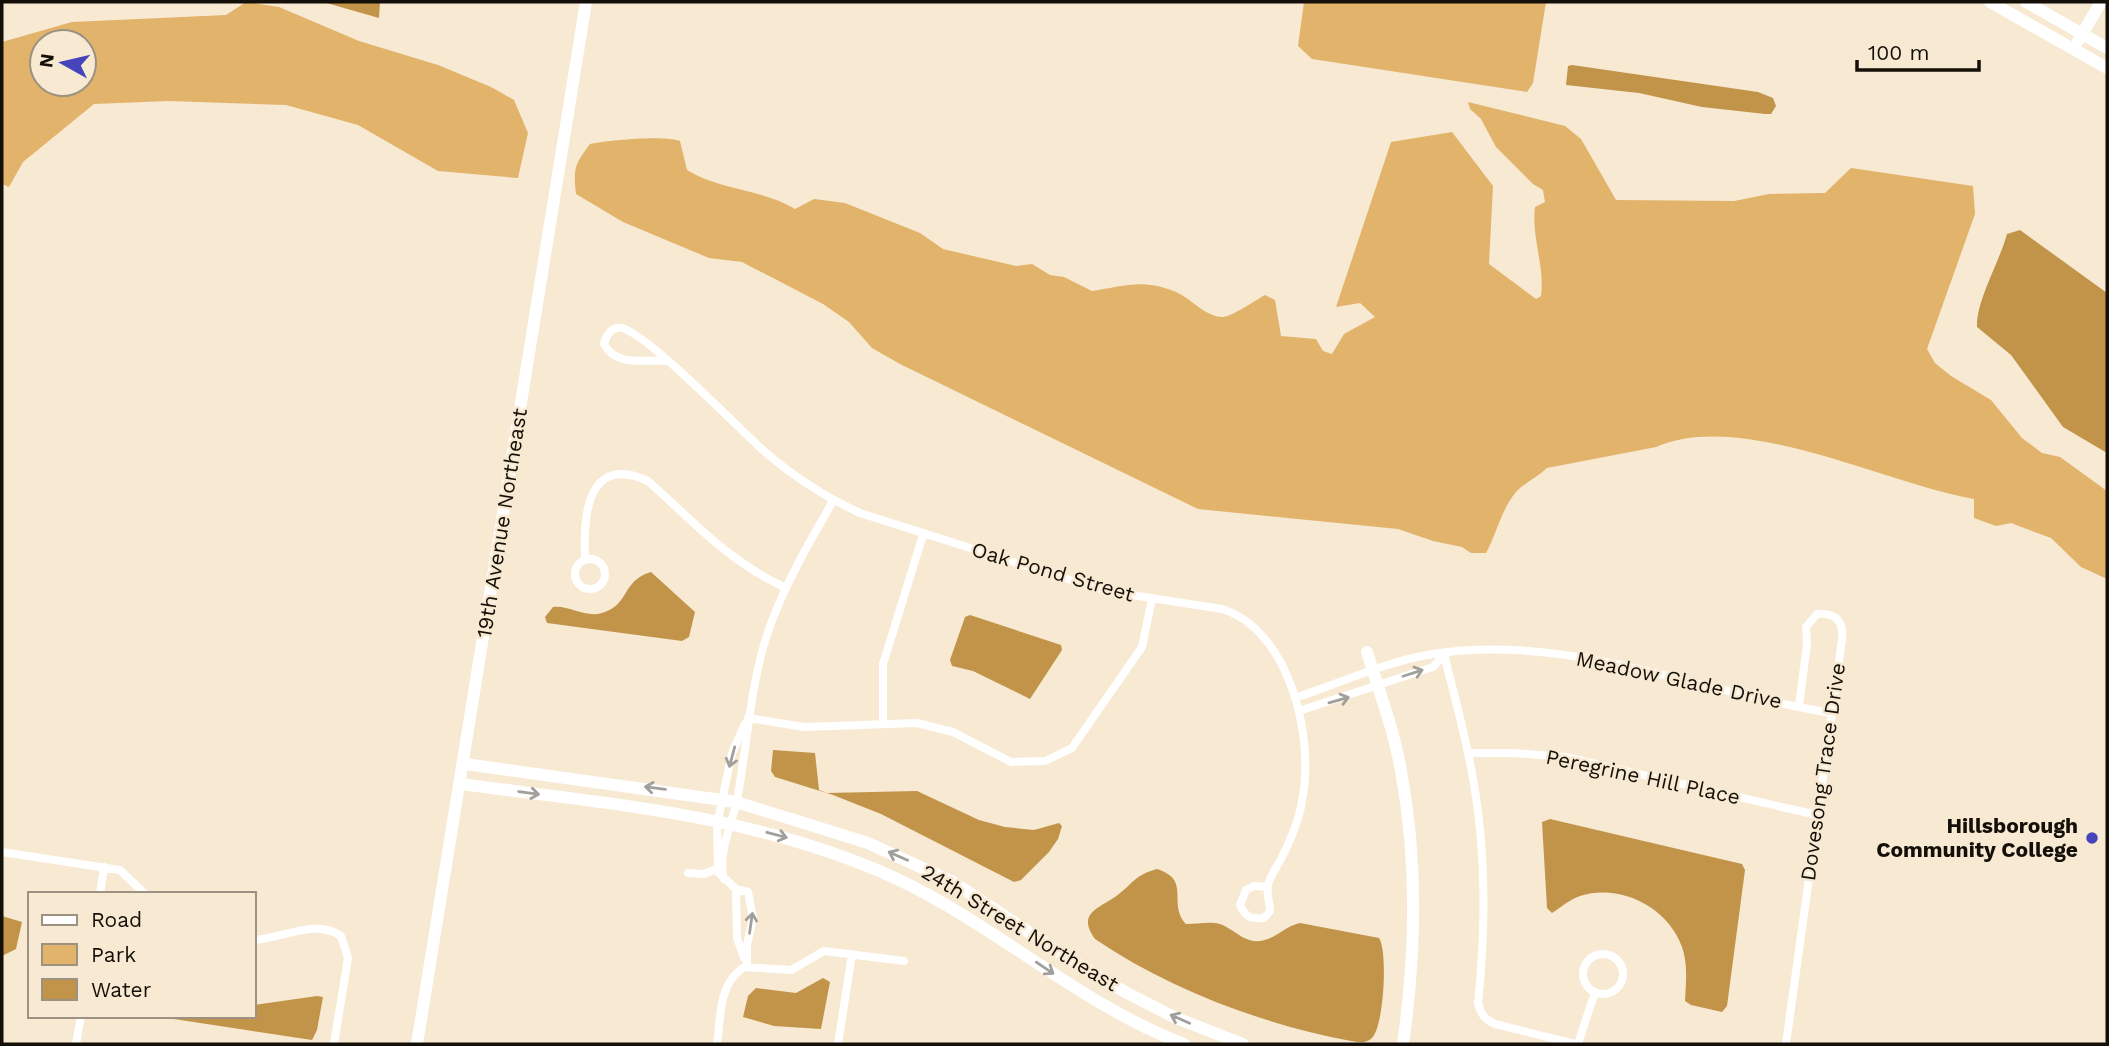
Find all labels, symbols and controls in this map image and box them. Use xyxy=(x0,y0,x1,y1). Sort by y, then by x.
north arrow xyxy=(28,28,98,98)
scale bar xyxy=(1857,28,1980,72)
text: 100 m xyxy=(1868,40,1930,65)
text: N xyxy=(34,52,59,69)
street label: 19th Avenue Northeast xyxy=(471,406,532,640)
street label: Oak Pond Street xyxy=(969,536,1137,607)
street label: Meadow Glade Drive xyxy=(1574,645,1784,714)
street label: Dovesong Trace Drive xyxy=(1795,661,1850,883)
one-way arrow xyxy=(1402,666,1424,678)
one-way arrow xyxy=(1328,692,1350,705)
street label: Peregrine Hill Place xyxy=(1544,744,1743,809)
one-way arrow xyxy=(724,746,737,768)
one-way arrow xyxy=(644,782,667,795)
one-way arrow xyxy=(517,787,540,800)
place label: Hillsborough Community College xyxy=(1876,813,2078,862)
one-way arrow xyxy=(766,829,788,842)
marker: Hillsborough Community College xyxy=(2084,830,2100,846)
one-way arrow xyxy=(888,849,909,862)
street label: 24th Street Northeast xyxy=(917,859,1123,996)
legend xyxy=(28,892,256,1018)
text: Road xyxy=(91,907,142,932)
one-way arrow xyxy=(745,912,758,935)
text: Park xyxy=(91,942,136,967)
one-way arrow xyxy=(1035,961,1054,975)
text: Water xyxy=(91,977,152,1002)
one-way arrow xyxy=(1169,1012,1191,1025)

